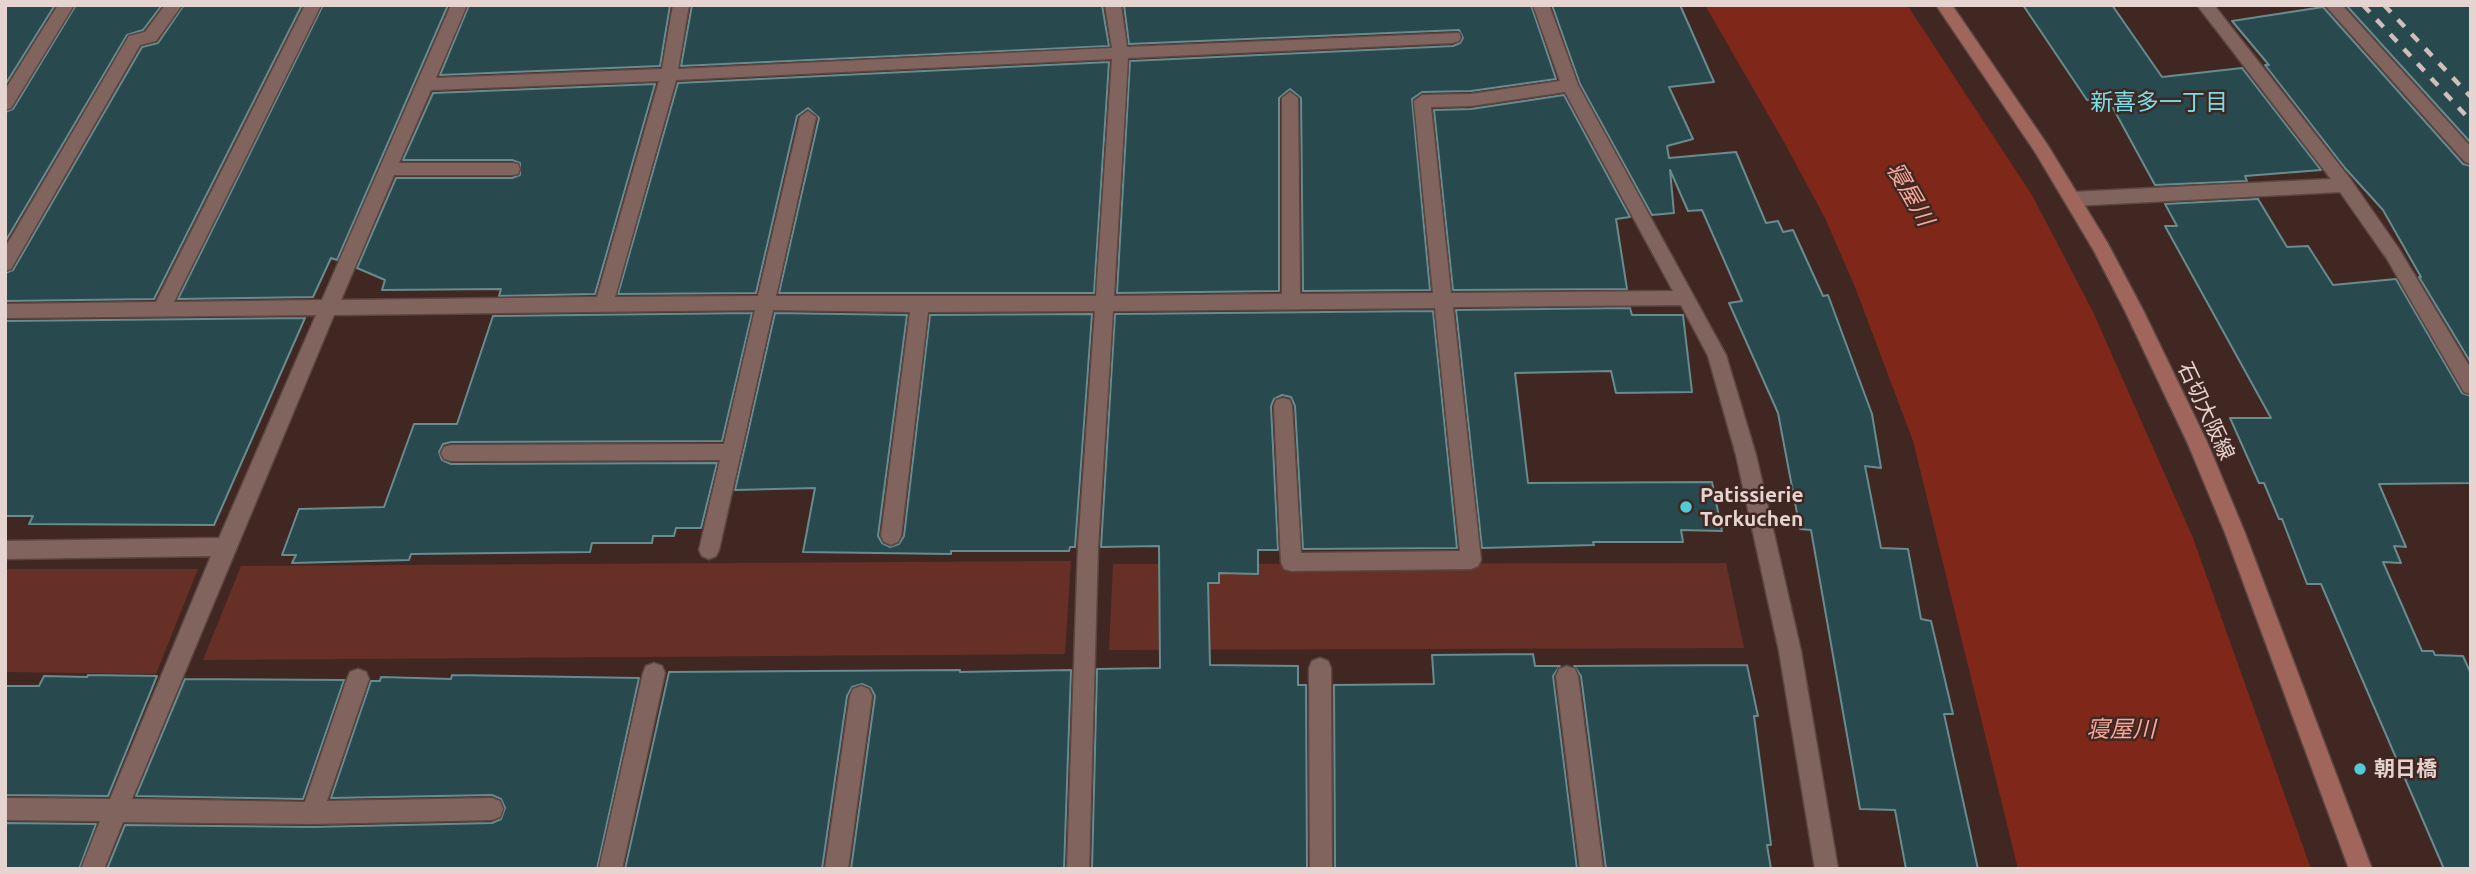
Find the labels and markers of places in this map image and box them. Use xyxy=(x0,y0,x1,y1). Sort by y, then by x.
place label: Patissierie Torkuchen xyxy=(1700,482,1804,532)
marker: Patissierie Torkuchen xyxy=(1678,499,1694,515)
place label: 朝日橋 xyxy=(2374,756,2437,782)
marker: 朝日橋 xyxy=(2352,761,2368,777)

